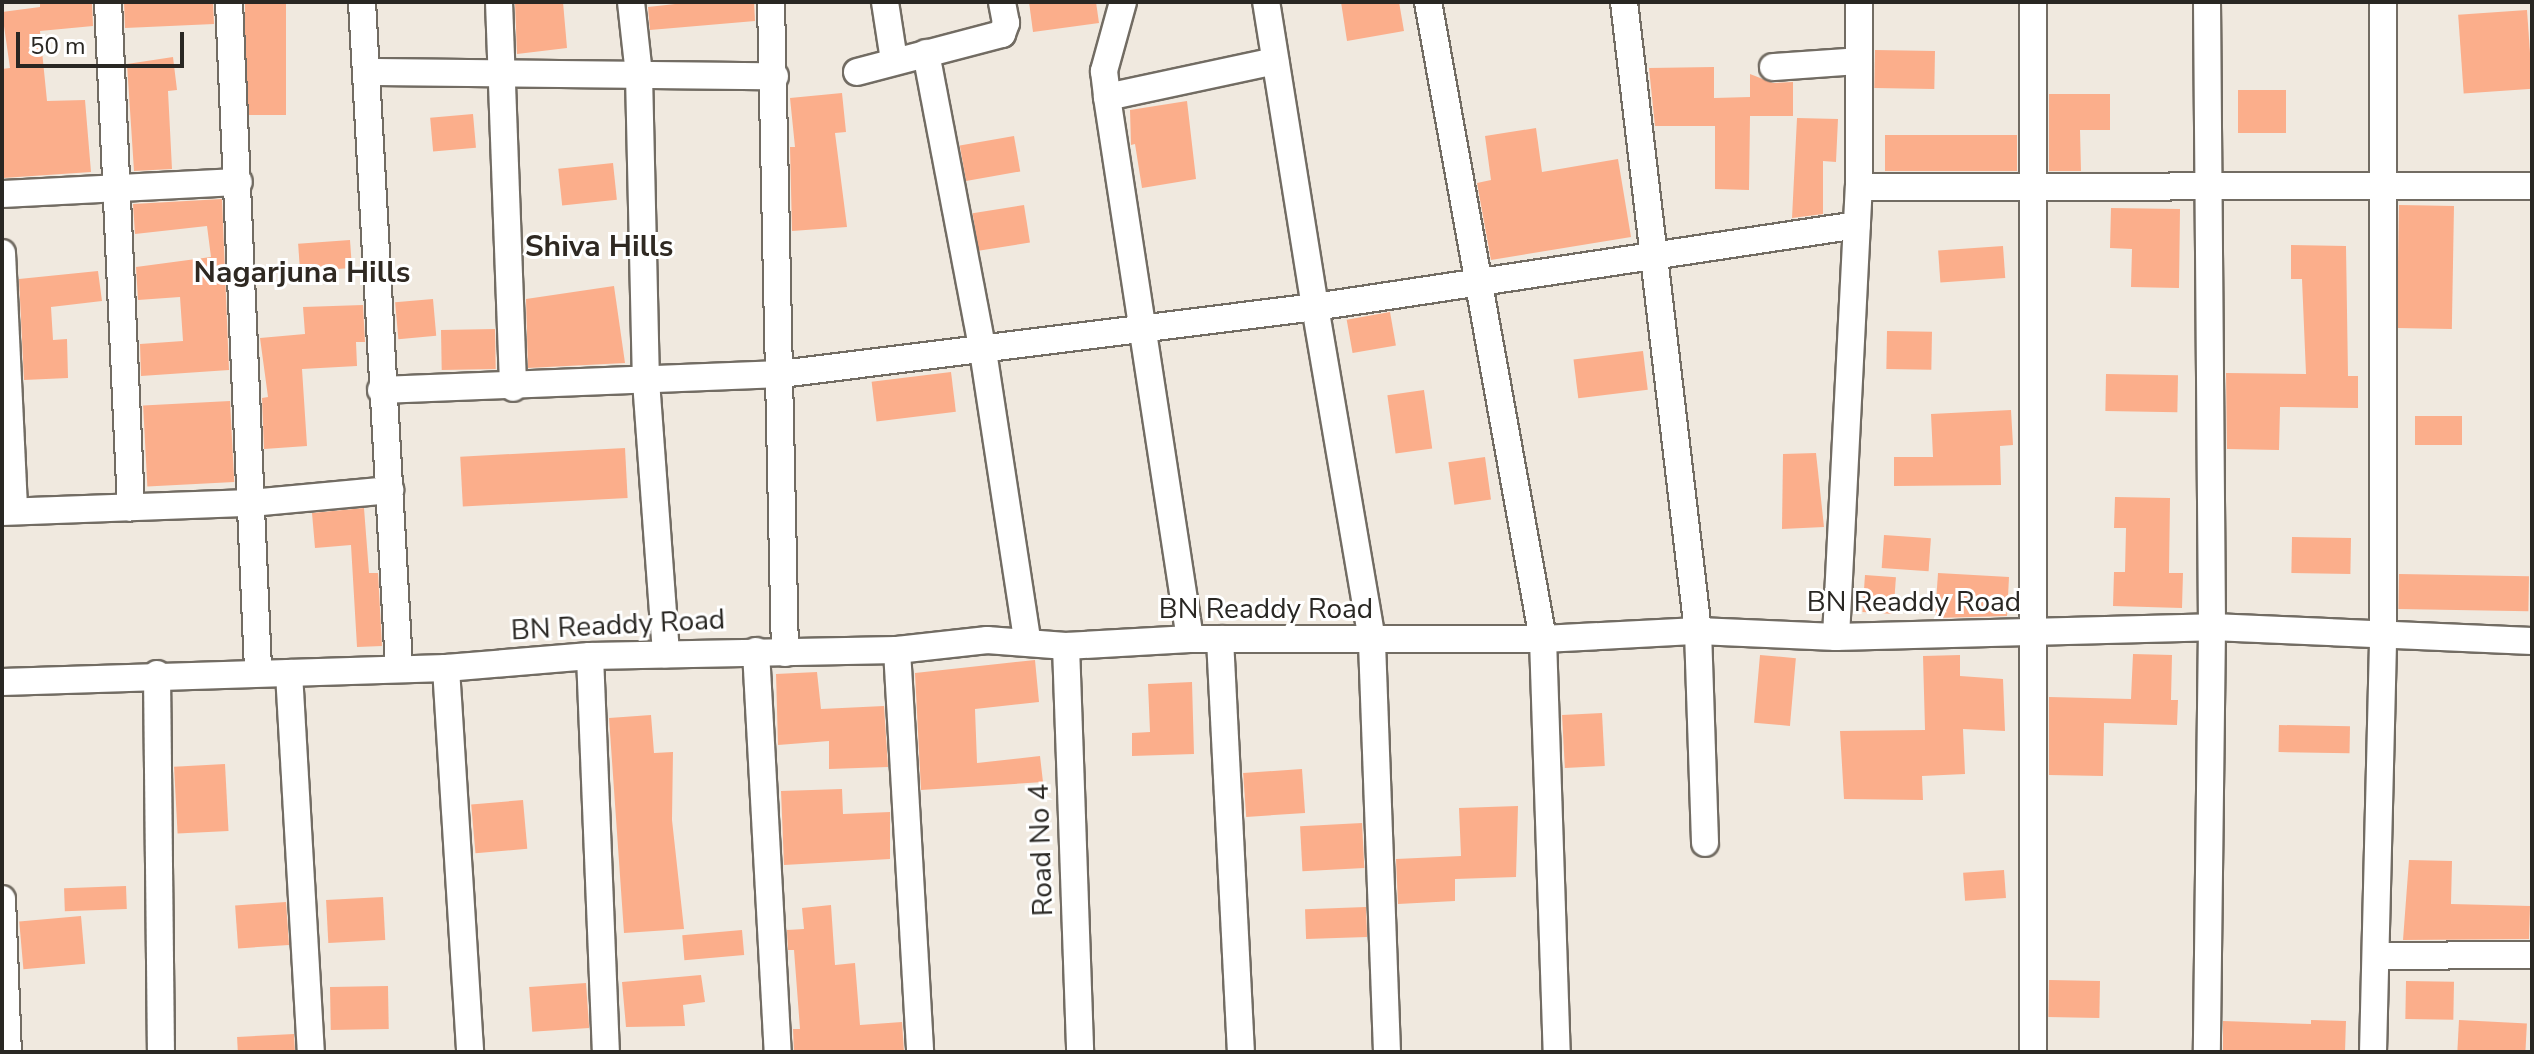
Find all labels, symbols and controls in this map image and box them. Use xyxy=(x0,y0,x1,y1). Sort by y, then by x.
scale bar xyxy=(20,16,188,66)
text: 50 m xyxy=(30,30,86,62)
district label: Shiva Hills xyxy=(525,229,673,265)
district label: Nagarjuna Hills xyxy=(194,255,410,291)
street label: BN Readdy Road xyxy=(1807,585,2021,619)
street label: BN Readdy Road xyxy=(1159,592,1373,626)
street label: BN Readdy Road xyxy=(510,603,726,647)
street label: Road No 4 xyxy=(1022,783,1060,917)

